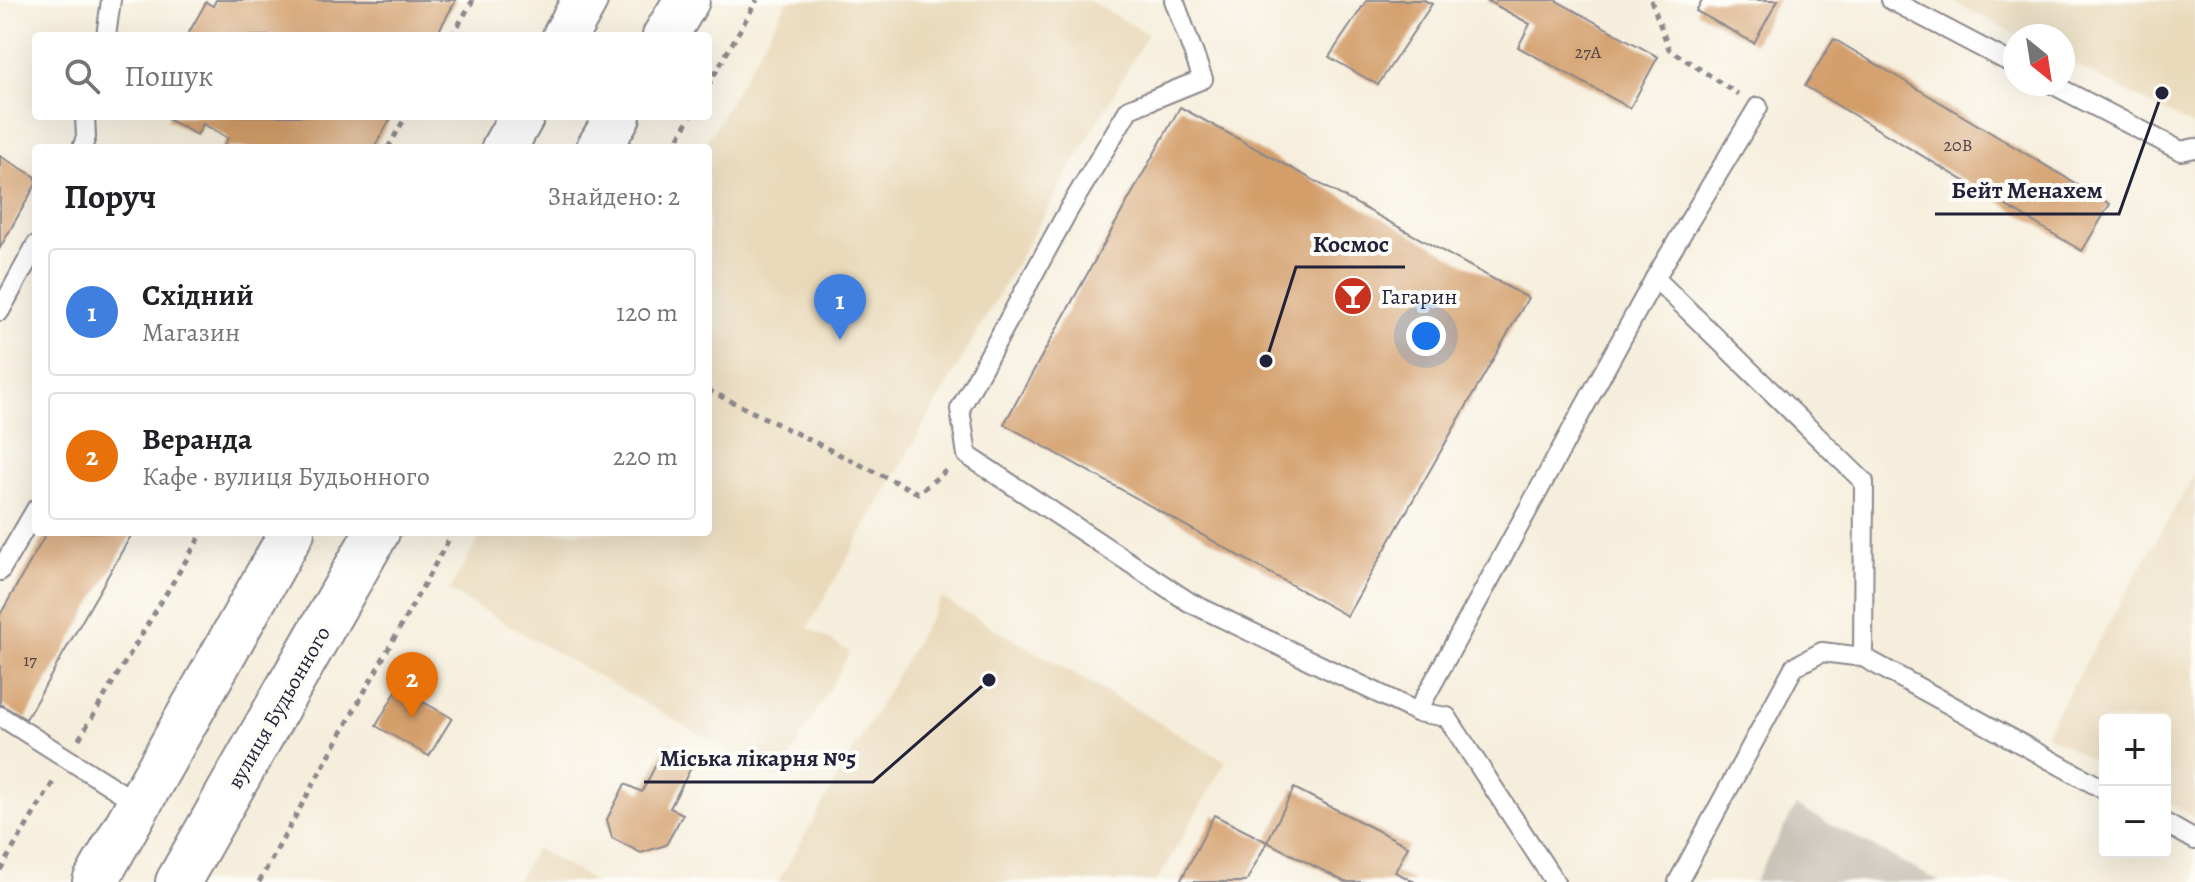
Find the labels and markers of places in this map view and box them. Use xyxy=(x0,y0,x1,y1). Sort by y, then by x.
callout: Бейт Менахем xyxy=(1935,166,2119,214)
callout: Космос xyxy=(1296,219,1405,267)
pin: 1 xyxy=(814,274,866,340)
bar icon: Гагарин xyxy=(1332,275,1374,317)
place label: Гагарин xyxy=(1381,282,1457,312)
pin: 2 xyxy=(386,652,438,718)
callout: Міська лікарня №5 xyxy=(644,734,873,782)

